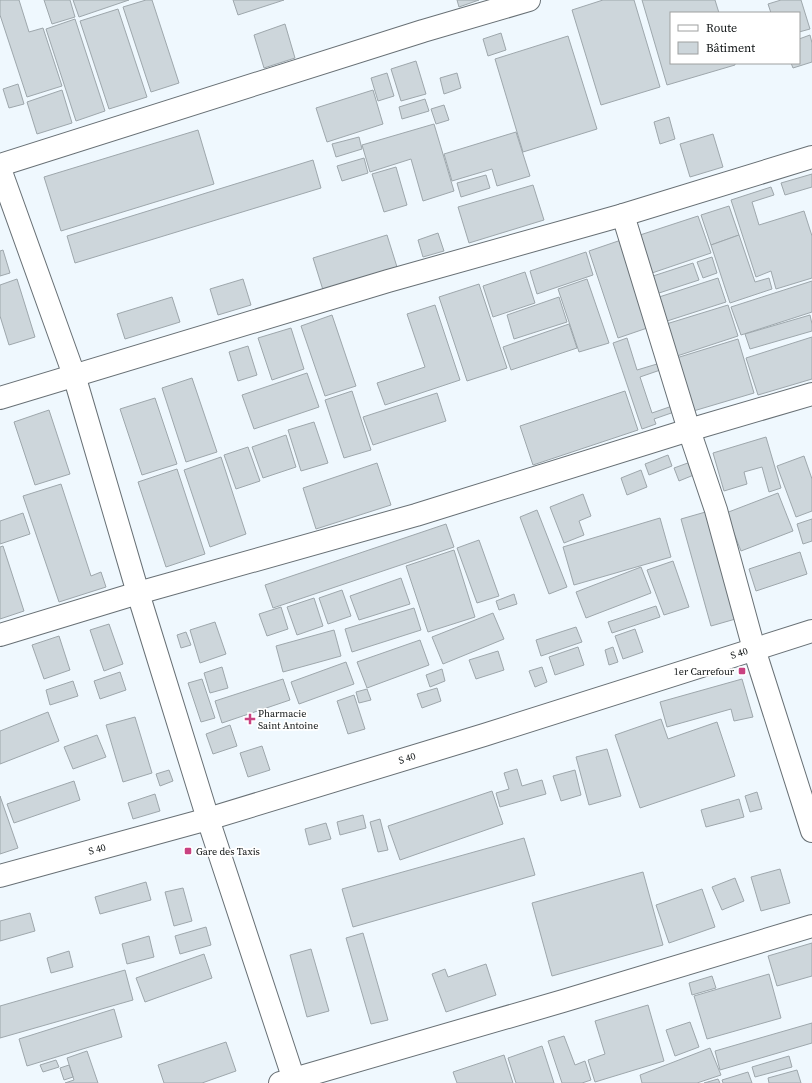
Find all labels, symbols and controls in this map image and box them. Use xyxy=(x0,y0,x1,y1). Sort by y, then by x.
legend xyxy=(670,12,800,64)
text: Route xyxy=(706,20,737,36)
text: Bâtiment xyxy=(706,40,755,56)
street label: S 40 xyxy=(729,644,749,662)
place label: 1er Carrefour xyxy=(674,665,735,678)
marker: 1er Carrefour xyxy=(737,666,747,676)
place label: Pharmacie Saint Antoine xyxy=(258,707,318,732)
marker: Pharmacie Saint Antoine xyxy=(245,714,255,724)
street label: S 40 xyxy=(397,749,417,767)
street label: S 40 xyxy=(87,840,107,858)
place label: Gare des Taxis xyxy=(196,845,260,858)
marker: Gare des Taxis xyxy=(183,846,193,856)

